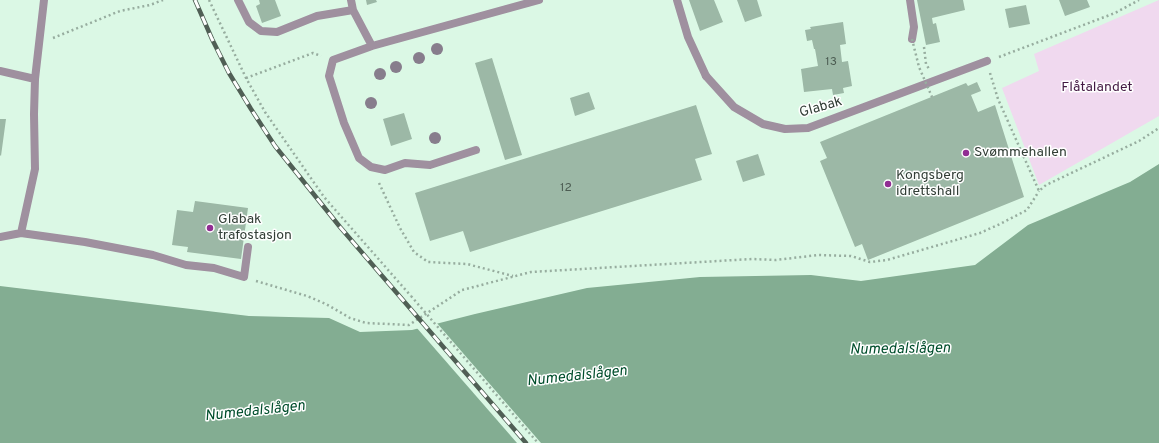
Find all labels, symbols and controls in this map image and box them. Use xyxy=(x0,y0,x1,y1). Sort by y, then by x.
house number: 13 xyxy=(825,56,837,70)
park label: Flåtalandet xyxy=(1061,80,1133,96)
street label: Glabak xyxy=(798,94,844,122)
place label: Svømmehallen xyxy=(974,145,1067,161)
marker: Svømmehallen xyxy=(961,148,971,158)
place label: Kongsberg idrettshall xyxy=(896,168,964,200)
marker: Kongsberg idrettshall xyxy=(883,179,893,189)
house number: 12 xyxy=(560,182,572,196)
place label: Glabak trafostasjon xyxy=(218,212,292,244)
marker: Glabak trafostasjon xyxy=(205,223,215,233)
water label: Numedalslågen xyxy=(849,340,951,360)
water label: Numedalslågen xyxy=(526,363,628,391)
water label: Numedalslågen xyxy=(204,398,306,426)

